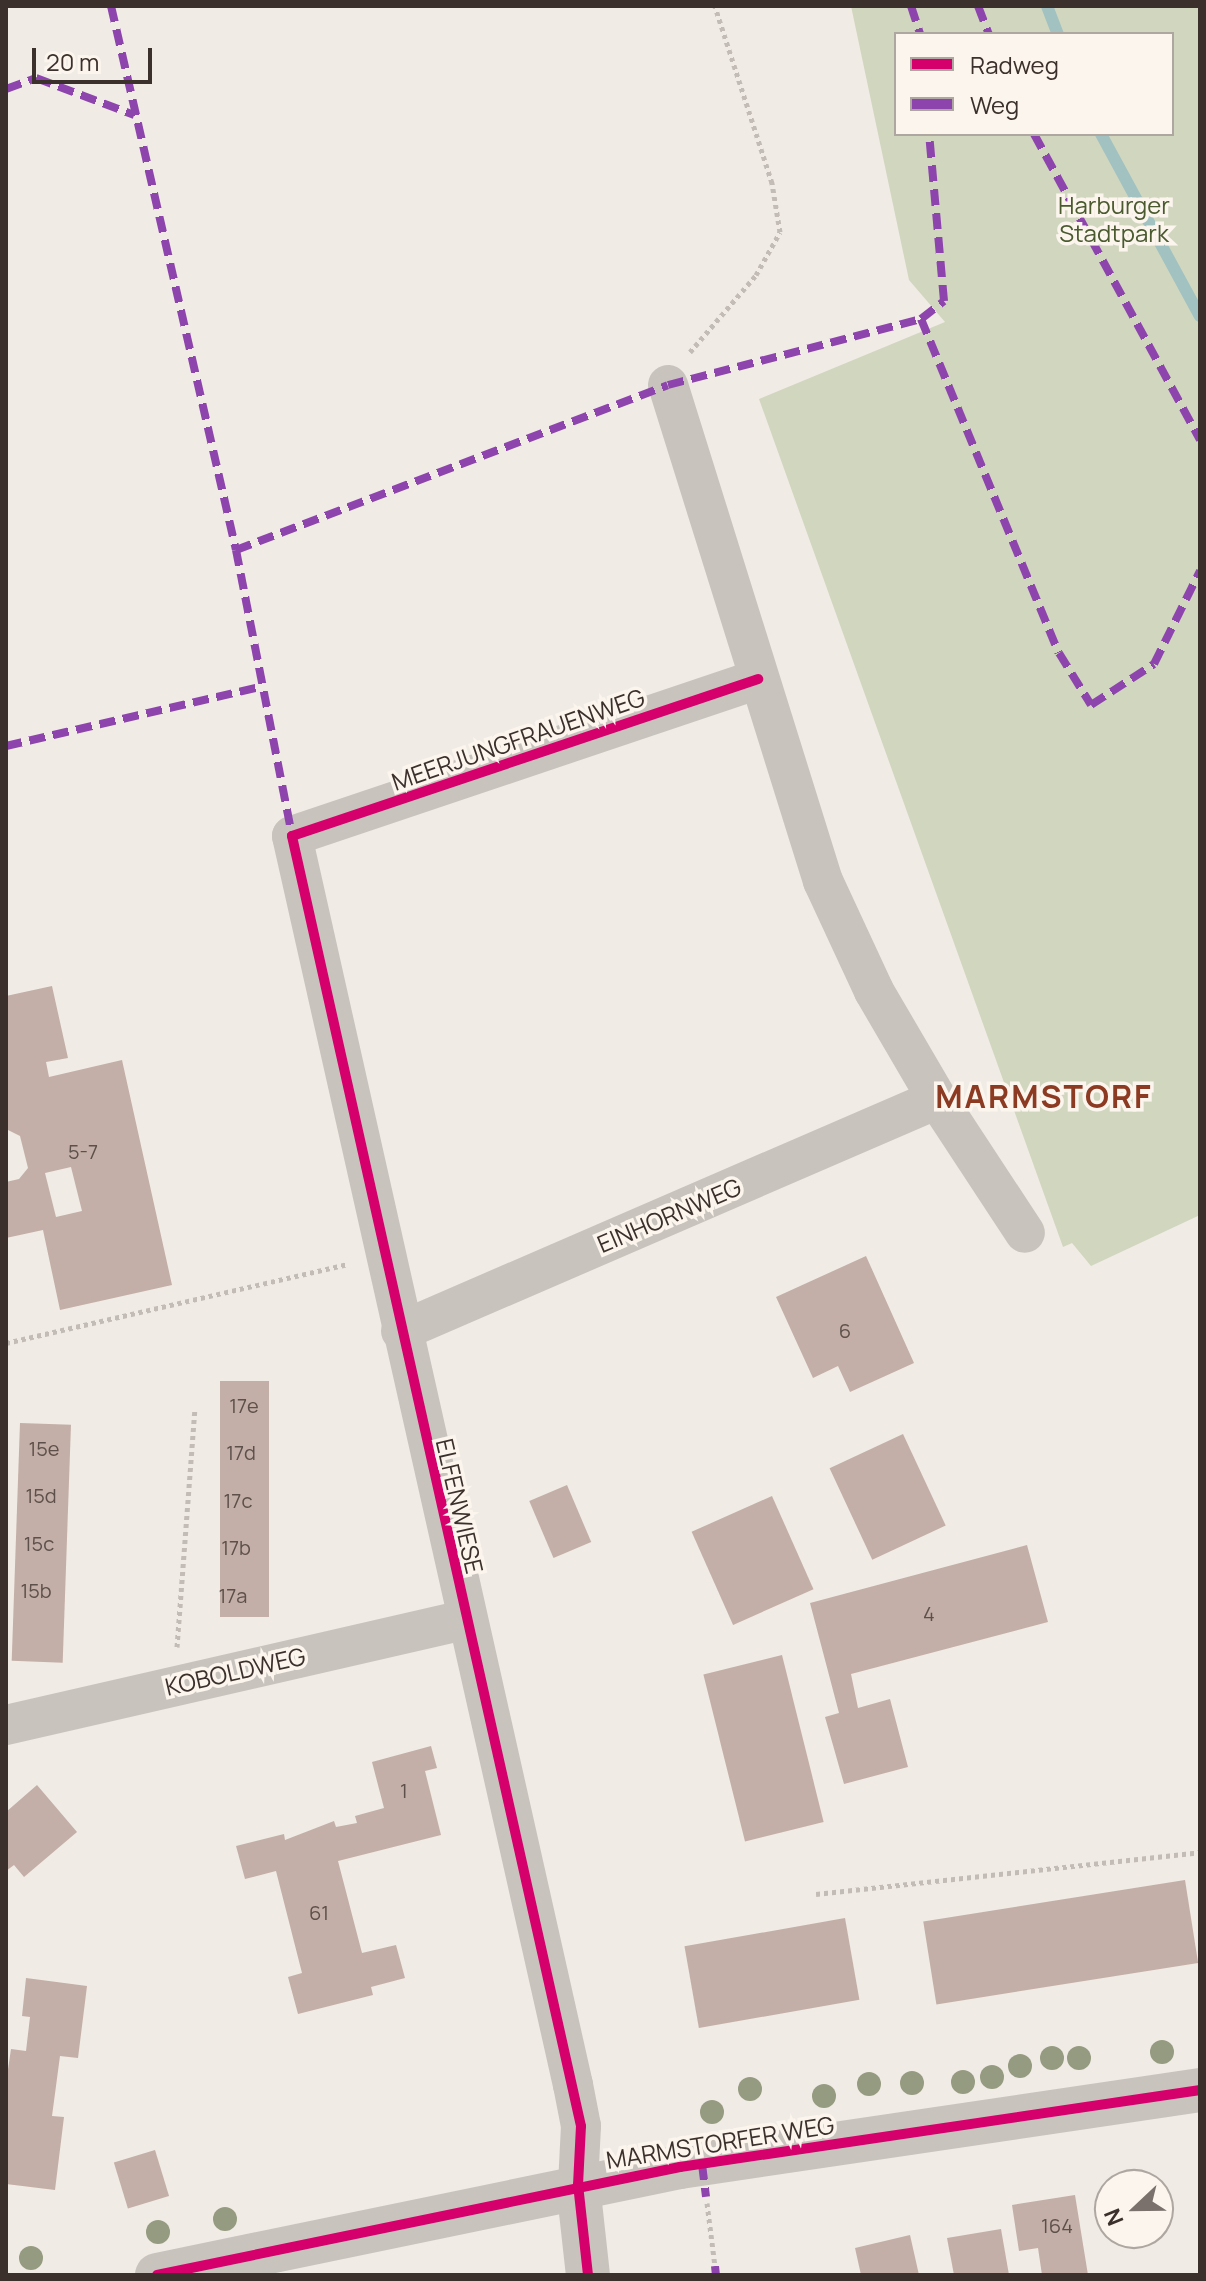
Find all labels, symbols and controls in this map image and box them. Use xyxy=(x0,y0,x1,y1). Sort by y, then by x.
scale bar xyxy=(36,32,156,82)
legend xyxy=(894,32,1174,136)
text: 20 m xyxy=(46,45,99,78)
text: Radweg xyxy=(970,48,1059,81)
text: Weg xyxy=(970,88,1019,121)
park label: Harburger Stadtpark xyxy=(1058,191,1170,247)
street label: MEERJUNGFRAUENWEG xyxy=(388,682,648,796)
district label: MARMSTORF xyxy=(935,1077,1153,1115)
house number: 5-7 xyxy=(68,1139,98,1163)
street label: EINHORNWEG xyxy=(593,1172,745,1258)
house number: 6 xyxy=(839,1318,851,1342)
house number: 17e xyxy=(229,1393,259,1417)
house number: 15e xyxy=(28,1436,60,1460)
street label: ELFENWIESE xyxy=(430,1436,490,1576)
house number: 17d xyxy=(226,1440,256,1464)
house number: 15d xyxy=(25,1483,57,1507)
house number: 17c xyxy=(224,1488,252,1512)
house number: 15c xyxy=(24,1531,54,1555)
house number: 17b xyxy=(221,1535,251,1559)
house number: 15b xyxy=(20,1578,52,1602)
house number: 17a xyxy=(219,1583,247,1607)
house number: 4 xyxy=(923,1601,935,1625)
street label: KOBOLDWEG xyxy=(162,1641,308,1701)
house number: 1 xyxy=(400,1778,408,1802)
house number: 61 xyxy=(309,1900,329,1924)
street label: MARMSTORFER WEG xyxy=(604,2110,836,2174)
north arrow xyxy=(1094,2169,1174,2249)
text: N xyxy=(1097,2204,1130,2230)
house number: 164 xyxy=(1041,2213,1073,2237)

